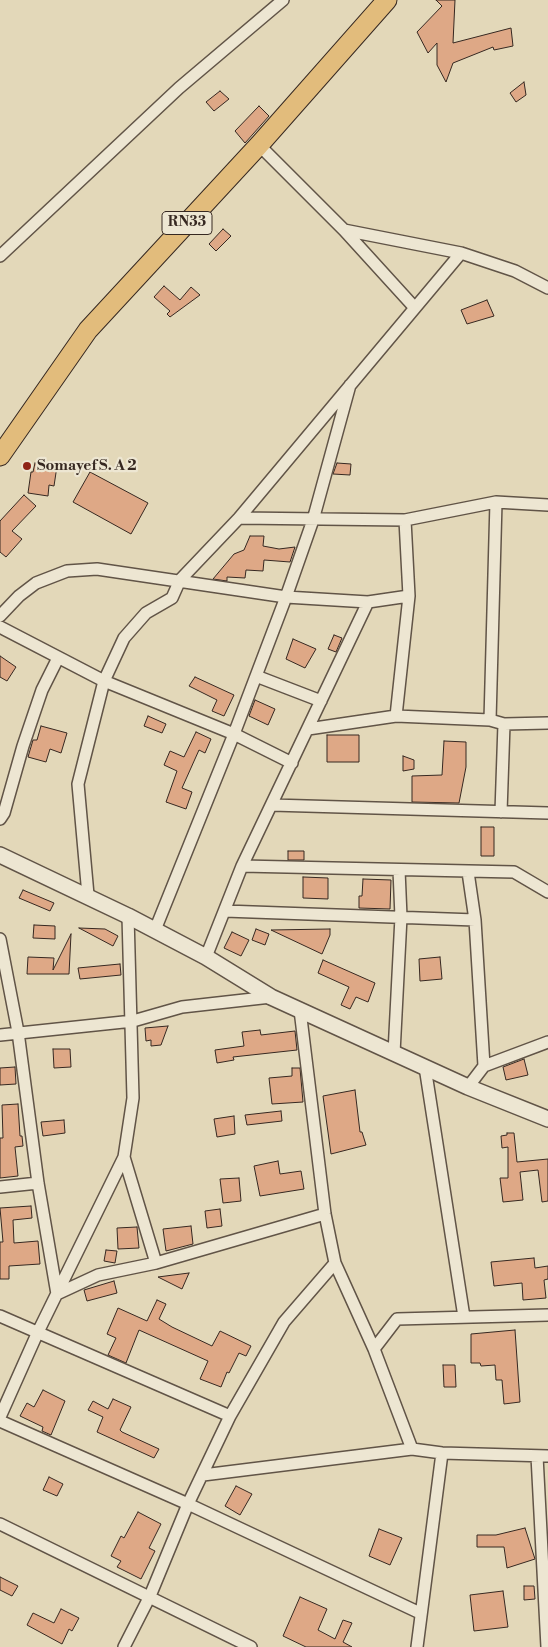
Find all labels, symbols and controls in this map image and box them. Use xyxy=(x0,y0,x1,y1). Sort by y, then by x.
road number: RN33 xyxy=(162,212,212,234)
place label: Somayef S. A 2 xyxy=(37,457,137,475)
marker: Somayef S. A 2 xyxy=(21,460,33,472)

